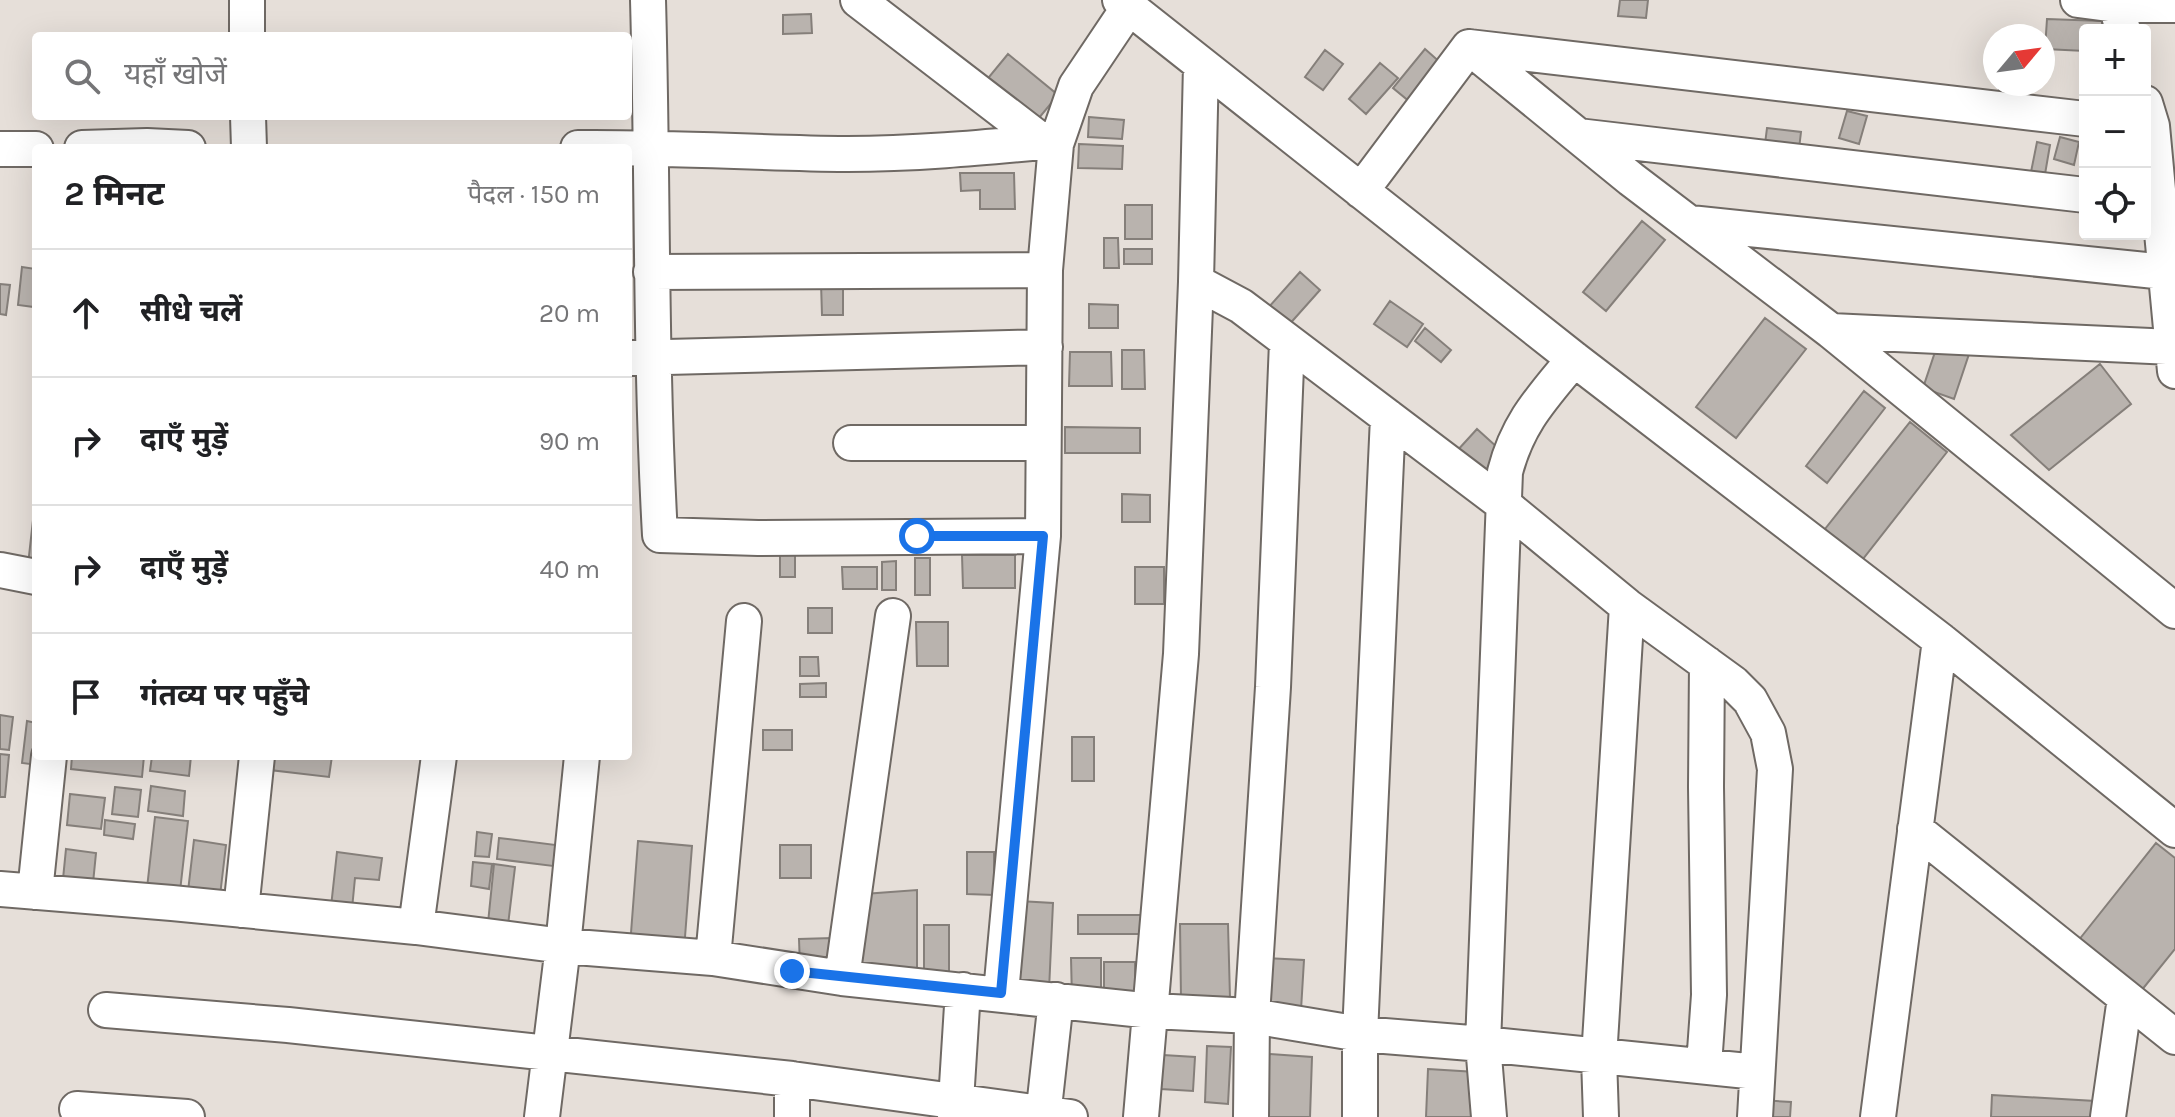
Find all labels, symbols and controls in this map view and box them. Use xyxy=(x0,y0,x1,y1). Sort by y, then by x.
north arrow xyxy=(1983,24,2055,96)
map controls xyxy=(2079,24,2151,240)
button: + xyxy=(2079,24,2151,96)
search box xyxy=(32,32,632,120)
icon: search xyxy=(60,54,104,98)
text: यहाँ खोजें xyxy=(124,56,227,92)
button: − xyxy=(2079,96,2151,168)
button: locate xyxy=(2079,168,2151,240)
text: 2 मिनट xyxy=(64,174,165,214)
text: पैदल · 150 m xyxy=(468,179,600,210)
icon: ahead xyxy=(64,291,108,335)
text: सीधे चलें xyxy=(140,293,242,329)
text: 20 m xyxy=(539,298,600,329)
icon: right xyxy=(64,419,108,463)
text: दाएँ मुड़ें xyxy=(140,421,228,457)
text: 90 m xyxy=(539,426,600,457)
route start xyxy=(899,518,935,554)
icon: right xyxy=(64,547,108,591)
text: दाएँ मुड़ें xyxy=(140,549,228,585)
text: 40 m xyxy=(540,554,600,585)
icon: arrive xyxy=(64,675,108,719)
text: गंतव्य पर पहुँचे xyxy=(140,677,309,713)
route end xyxy=(774,953,810,989)

